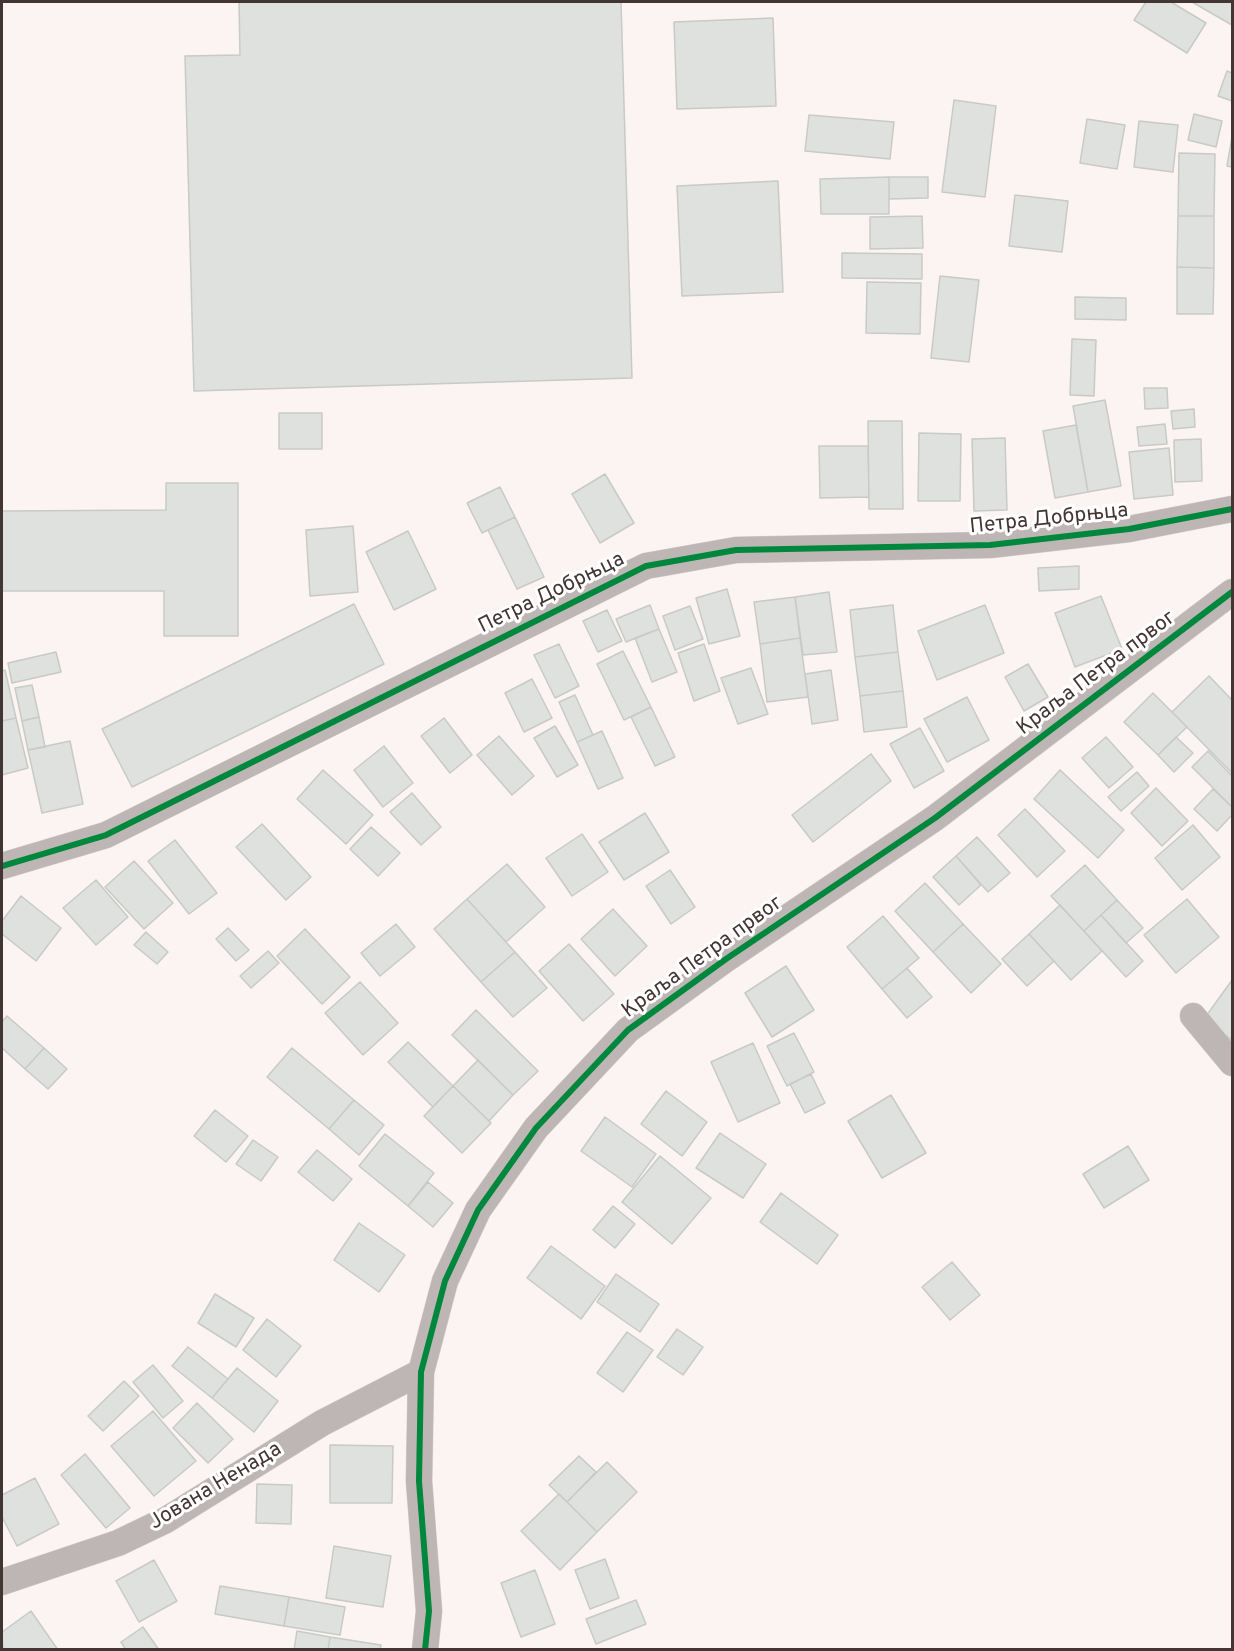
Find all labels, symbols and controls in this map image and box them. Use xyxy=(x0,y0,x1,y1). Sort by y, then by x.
street label: Петра Добрњца xyxy=(968,499,1130,541)
street label: Петра Добрњца xyxy=(475,548,629,640)
street label: Краља Петра првог xyxy=(1013,606,1181,742)
street label: Краља Петра првог xyxy=(618,891,788,1025)
street label: Јована Ненада xyxy=(145,1438,287,1536)

